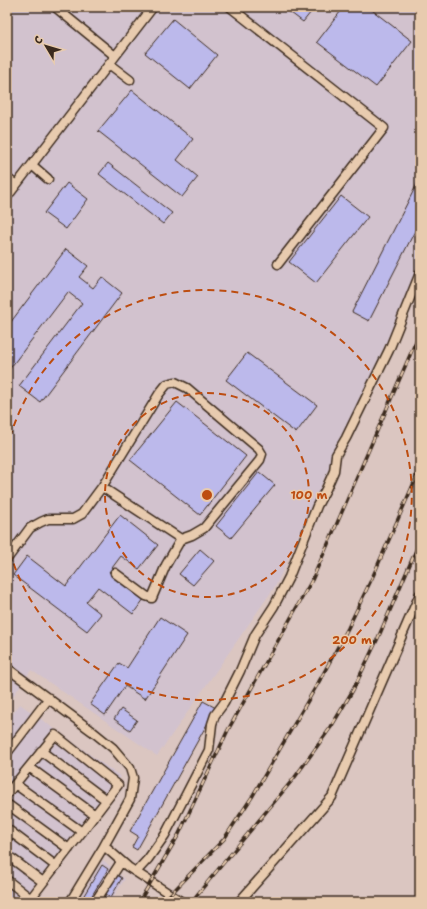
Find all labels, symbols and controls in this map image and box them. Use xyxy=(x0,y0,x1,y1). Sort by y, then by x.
north arrow xyxy=(26,26,66,66)
text: С xyxy=(31,33,47,47)
text: 100 m xyxy=(291,487,328,503)
centre of rings xyxy=(200,488,214,502)
text: 200 m xyxy=(332,632,372,648)

